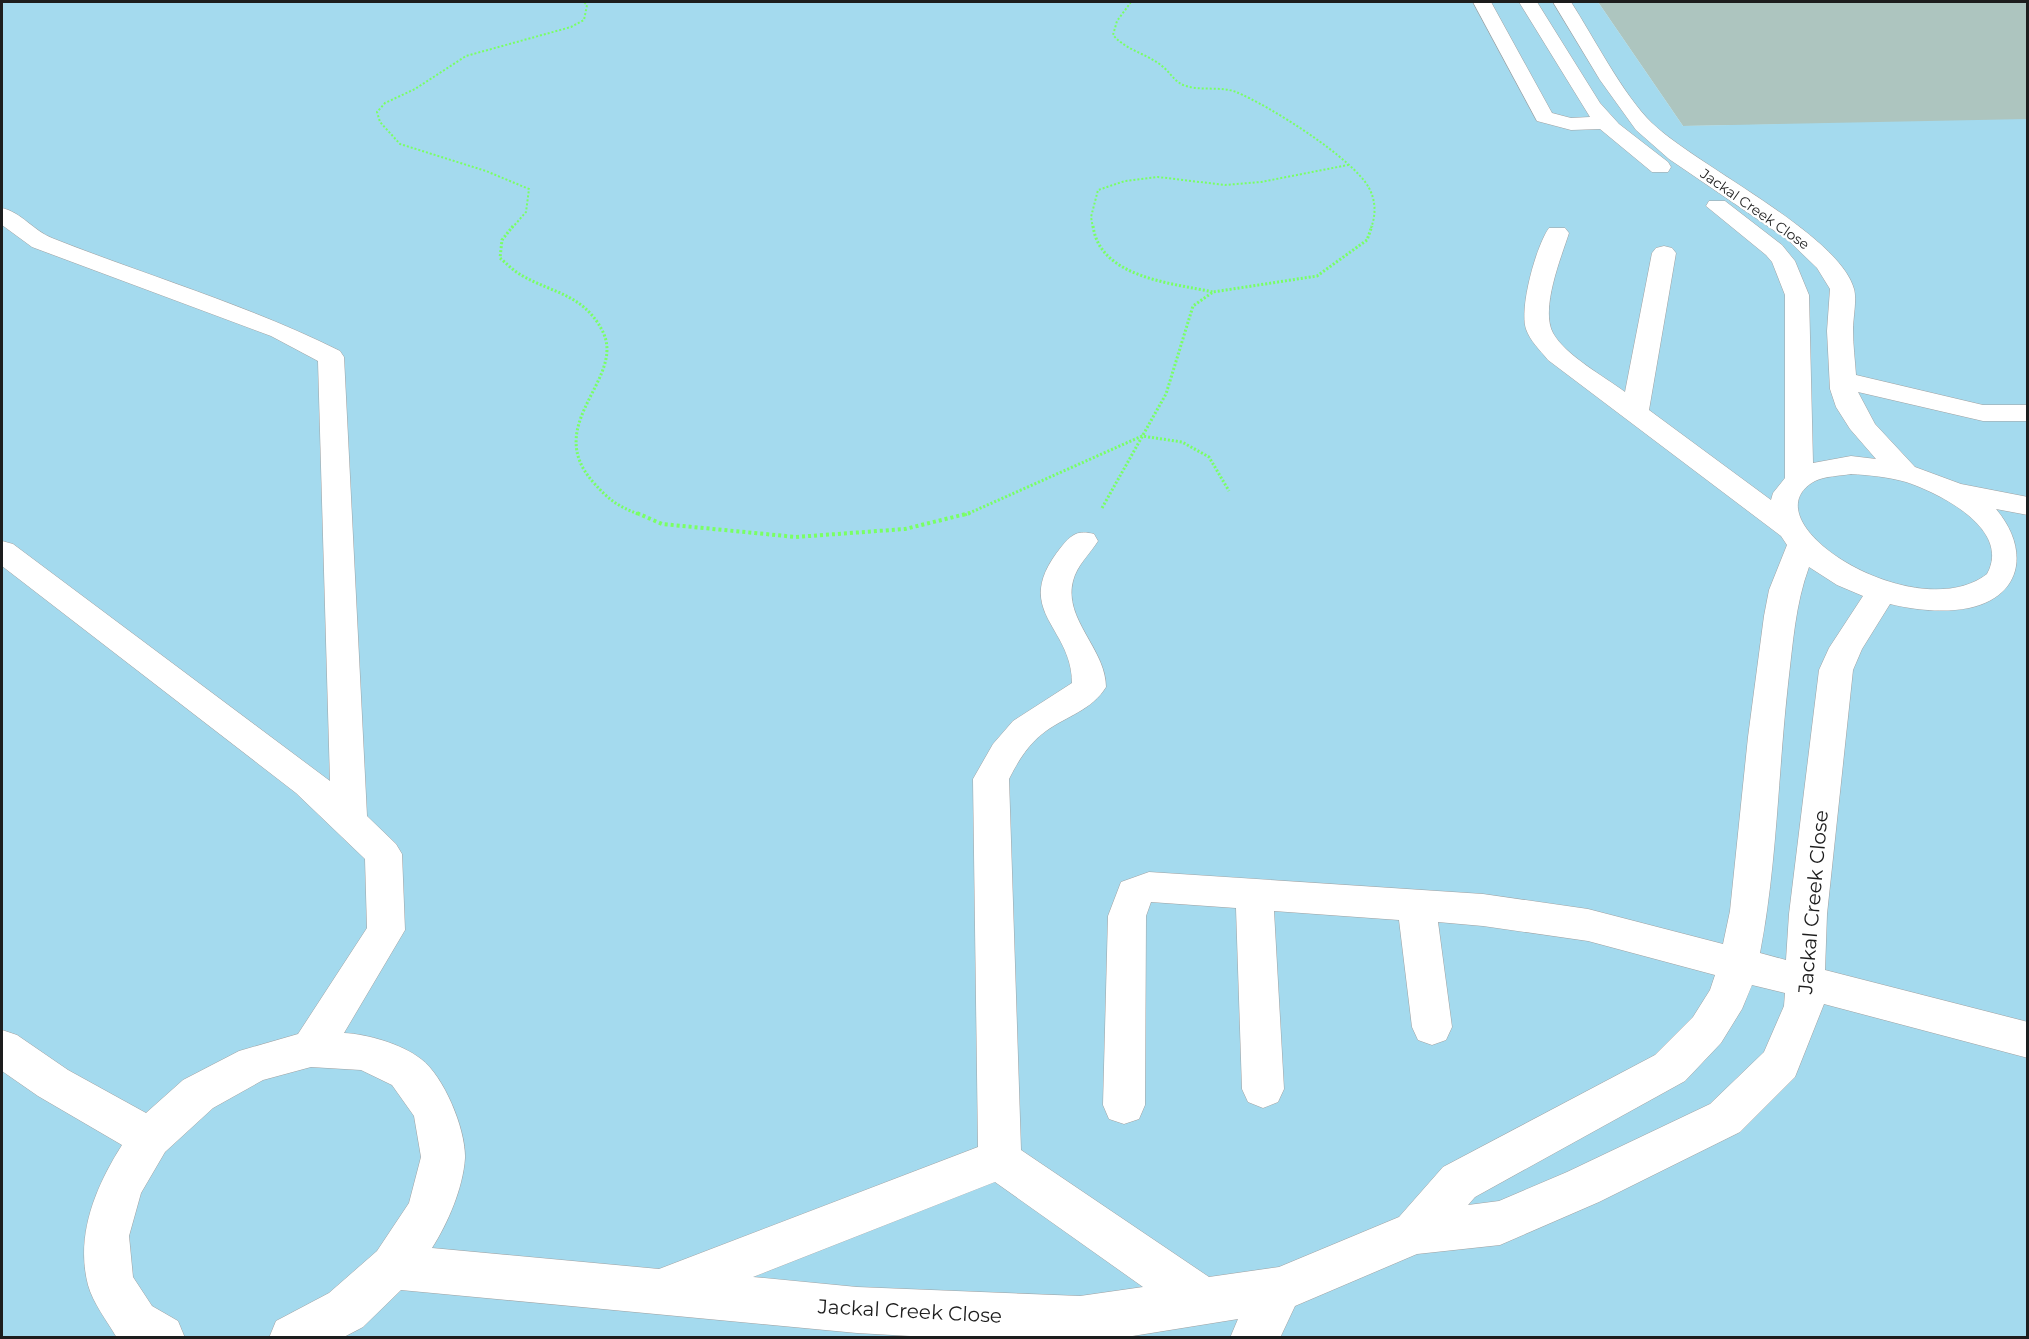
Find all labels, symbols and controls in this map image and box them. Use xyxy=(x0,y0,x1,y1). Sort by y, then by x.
street label: Jackal Creek Close xyxy=(1696,164,1813,253)
street label: Jackal Creek Close xyxy=(1793,809,1833,996)
street label: Jackal Creek Close xyxy=(816,1294,1003,1328)

